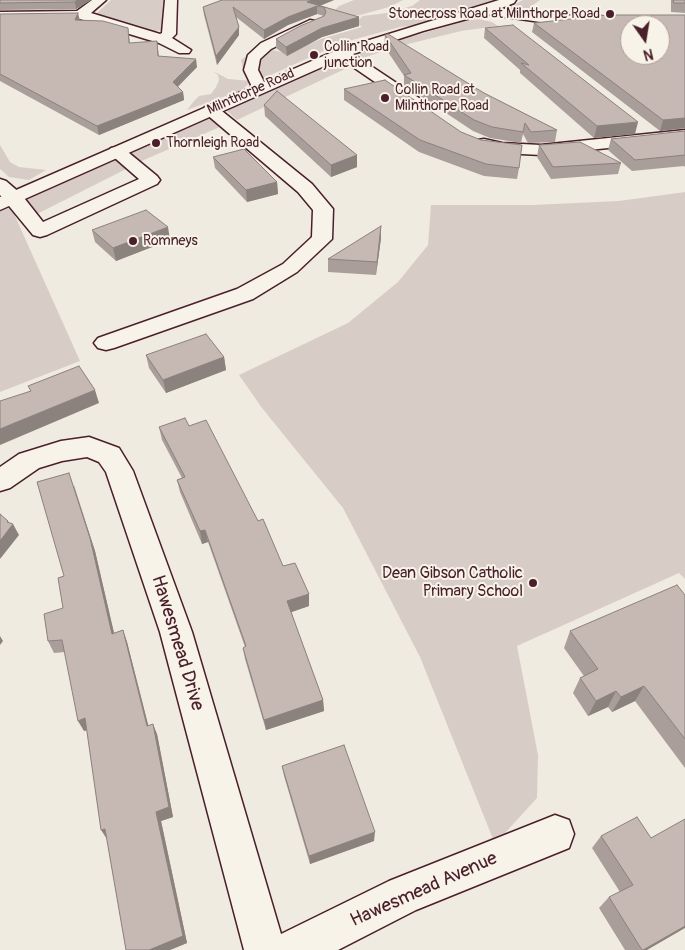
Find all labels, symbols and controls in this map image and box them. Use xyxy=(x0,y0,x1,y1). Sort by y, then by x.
place label: Stonecross Road at Milnthorpe Road xyxy=(388,6,600,22)
marker: Stonecross Road at Milnthorpe Road xyxy=(604,8,616,20)
north arrow xyxy=(620,15,670,65)
place label: Collin Road junction xyxy=(324,39,389,72)
text: N xyxy=(642,45,655,63)
marker: Collin Road junction xyxy=(308,49,320,61)
street label: Milnthorpe Road xyxy=(205,65,297,119)
place label: Collin Road at Milnthorpe Road xyxy=(395,82,489,114)
marker: Collin Road at Milnthorpe Road xyxy=(379,92,391,104)
place label: Thornleigh Road xyxy=(166,135,259,151)
marker: Thornleigh Road xyxy=(150,137,162,149)
place label: Romneys xyxy=(143,233,198,249)
marker: Romneys xyxy=(127,235,139,247)
place label: Dean Gibson Catholic Primary School xyxy=(382,564,523,602)
street label: Hawesmead Drive xyxy=(146,572,208,714)
marker: Dean Gibson Catholic Primary School xyxy=(527,577,539,589)
street label: Hawesmead Avenue xyxy=(347,847,501,933)

